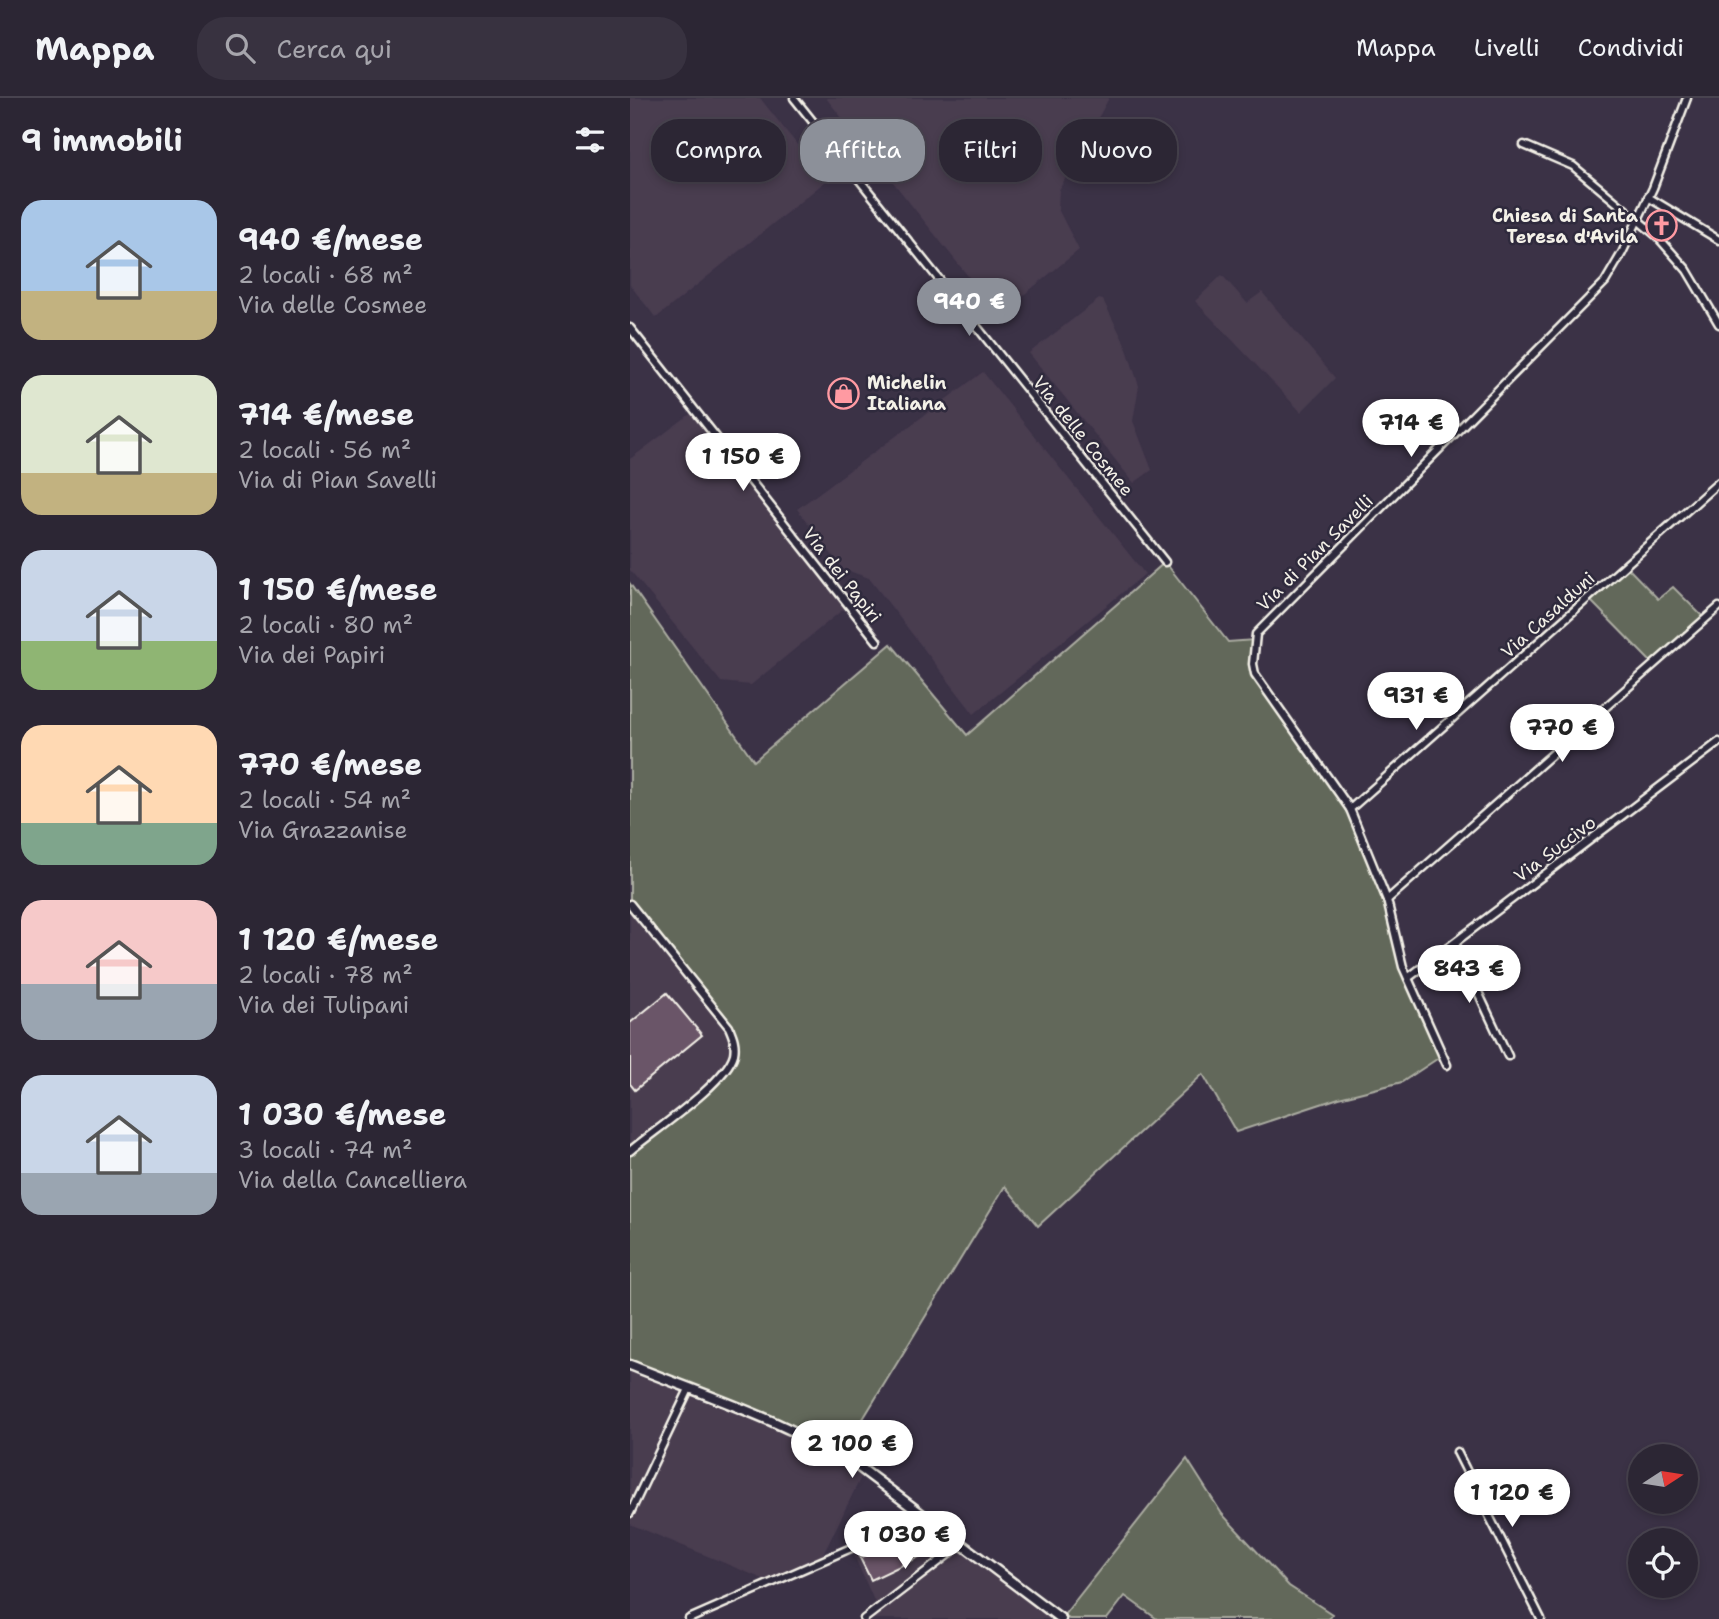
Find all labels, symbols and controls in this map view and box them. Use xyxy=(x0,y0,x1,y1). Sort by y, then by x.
search box xyxy=(197,17,687,80)
text: Mappa xyxy=(35,26,155,71)
icon: search xyxy=(221,29,259,67)
text: Cerca qui xyxy=(277,31,392,66)
text: Mappa xyxy=(1356,32,1436,64)
text: Livelli xyxy=(1474,32,1540,64)
text: Condividi xyxy=(1578,32,1684,64)
chip: Compra xyxy=(651,119,786,182)
chip: Affitta xyxy=(800,119,925,182)
chip: Filtri xyxy=(939,119,1042,182)
chip: Nuovo xyxy=(1056,119,1177,182)
text: 9 immobili xyxy=(21,120,183,161)
icon: filters xyxy=(571,121,609,159)
place label: Chiesa di Santa Teresa d'Avila xyxy=(1492,204,1639,249)
church icon: Chiesa di Santa Teresa d'Avila xyxy=(1644,209,1678,243)
text: 940 €/mese xyxy=(238,219,423,260)
icon: home xyxy=(77,228,161,312)
text: 2 locali · 68 m² xyxy=(238,260,413,290)
pin: 940 € xyxy=(920,278,1018,338)
text: 940 € xyxy=(933,286,1005,316)
text: Via delle Cosmee xyxy=(238,290,427,320)
place label: Michelin Italiana xyxy=(867,371,947,416)
street label: Via delle Cosmee xyxy=(1027,371,1139,501)
shop icon: Michelin Italiana xyxy=(827,376,861,410)
text: 714 €/mese xyxy=(238,394,414,435)
pin: 714 € xyxy=(1362,400,1460,459)
icon: home xyxy=(77,403,161,487)
text: 714 € xyxy=(1378,407,1444,437)
pin: 1 150 € xyxy=(678,434,808,493)
text: 2 locali · 56 m² xyxy=(238,435,411,465)
text: 1 150 € xyxy=(701,441,785,471)
text: Via di Pian Savelli xyxy=(238,465,437,495)
street label: Via di Pian Savelli xyxy=(1251,489,1379,617)
street label: Via dei Papiri xyxy=(797,522,887,628)
street label: Via Casalduni xyxy=(1496,566,1600,664)
text: 1 150 €/mese xyxy=(238,569,438,610)
icon: home xyxy=(77,578,161,662)
text: 2 locali · 80 m² xyxy=(238,610,413,640)
text: Via dei Papiri xyxy=(238,640,385,670)
pin: 931 € xyxy=(1367,672,1465,732)
text: 931 € xyxy=(1383,680,1449,710)
pin: 770 € xyxy=(1513,704,1611,764)
text: 770 € xyxy=(1526,712,1598,742)
text: 770 €/mese xyxy=(238,744,422,785)
icon: home xyxy=(77,753,161,837)
text: 2 locali · 54 m² xyxy=(238,785,411,815)
street label: Via Succivo xyxy=(1509,810,1601,888)
text: Via Grazzanise xyxy=(238,815,407,845)
text: 1 120 €/mese xyxy=(238,919,438,960)
icon: home xyxy=(77,928,161,1012)
pin: 843 € xyxy=(1420,946,1518,1005)
text: 843 € xyxy=(1434,953,1504,983)
text: 2 locali · 78 m² xyxy=(238,960,413,990)
text: Via dei Tulipani xyxy=(238,990,409,1020)
text: 1 030 €/mese xyxy=(238,1094,446,1135)
icon: home xyxy=(77,1103,161,1187)
text: 3 locali · 74 m² xyxy=(238,1135,413,1165)
text: Via della Cancelliera xyxy=(238,1165,467,1195)
pin: 2 100 € xyxy=(787,1420,917,1480)
text: 2 100 € xyxy=(807,1428,897,1458)
north arrow xyxy=(1628,1444,1698,1514)
map controls xyxy=(1628,1444,1698,1598)
pin: 1 120 € xyxy=(1447,1470,1577,1529)
text: 1 120 € xyxy=(1470,1477,1554,1507)
pin: 1 030 € xyxy=(840,1512,970,1571)
text: 1 030 € xyxy=(860,1519,950,1549)
button: locate xyxy=(1628,1528,1698,1598)

